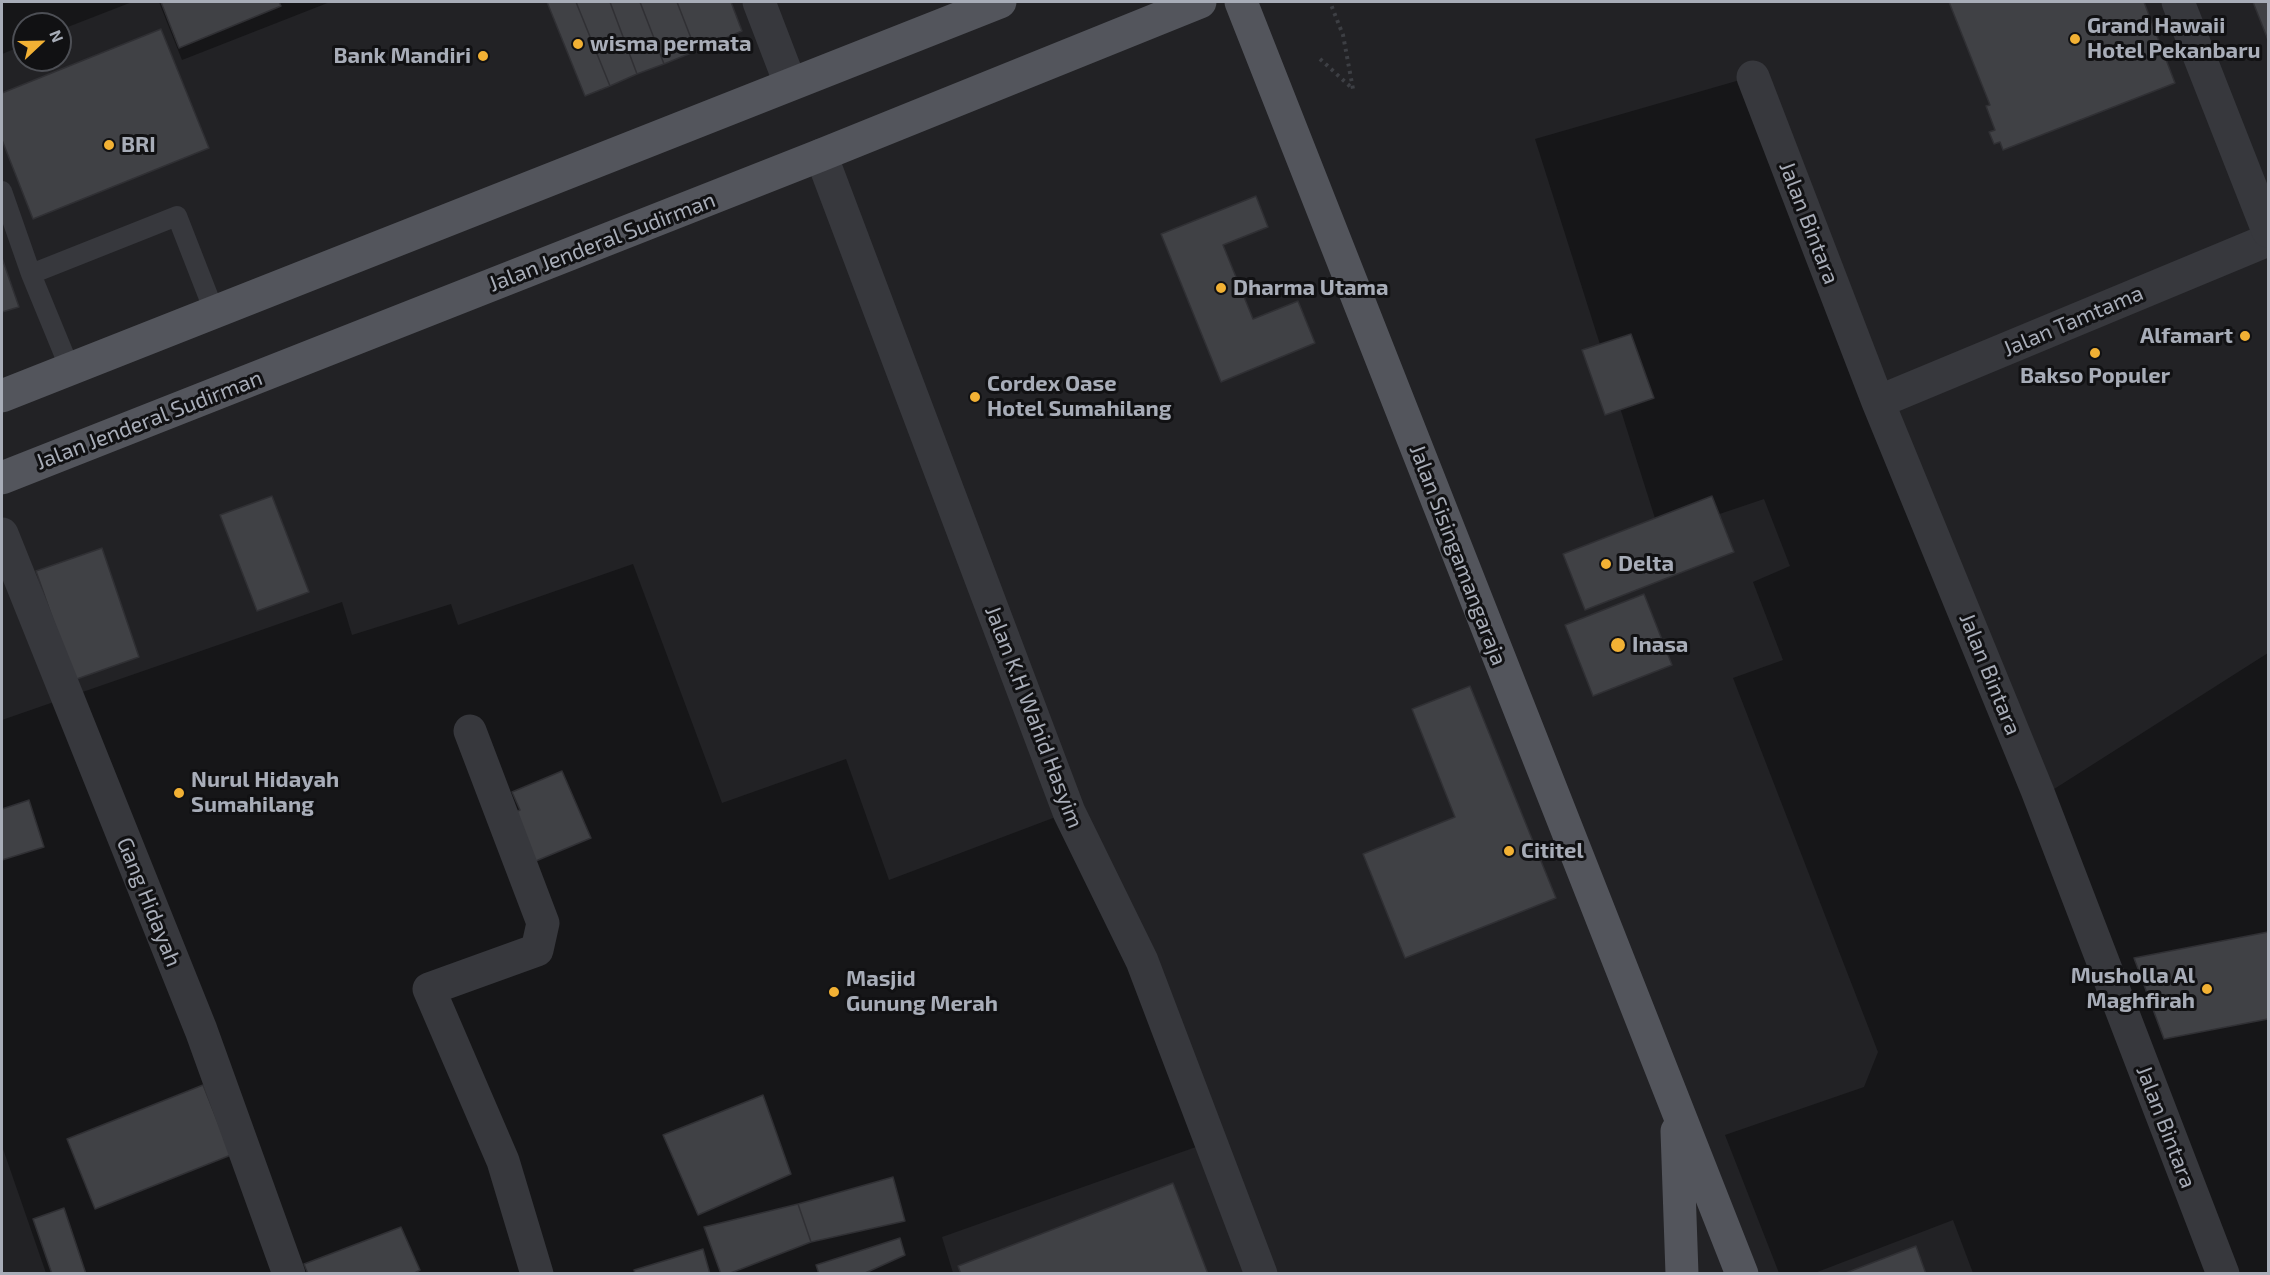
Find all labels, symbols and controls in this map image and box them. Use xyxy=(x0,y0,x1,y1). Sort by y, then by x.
north arrow xyxy=(12,12,72,72)
place label: Grand Hawaii Hotel Pekanbaru xyxy=(2087,13,2261,64)
text: N xyxy=(46,27,68,45)
place label: wisma permata xyxy=(590,31,752,57)
marker: Grand Hawaii Hotel Pekanbaru xyxy=(2068,32,2082,46)
marker: wisma permata xyxy=(571,37,585,51)
place label: Bank Mandiri xyxy=(334,43,471,69)
marker: Bank Mandiri xyxy=(476,49,490,63)
place label: BRI xyxy=(121,132,156,158)
marker: BRI xyxy=(102,138,116,152)
street label: Jalan Bintara xyxy=(1774,158,1844,288)
street label: Jalan Jenderal Sudirman xyxy=(485,187,719,297)
place label: Dharma Utama xyxy=(1233,275,1388,301)
street label: Jalan Tamtama xyxy=(1999,280,2147,362)
marker: Dharma Utama xyxy=(1214,281,1228,295)
place label: Alfamart xyxy=(2140,323,2233,349)
marker: Alfamart xyxy=(2238,329,2252,343)
marker: Bakso Populer xyxy=(2088,346,2102,360)
place label: Bakso Populer xyxy=(2020,363,2170,389)
street label: Jalan Jenderal Sudirman xyxy=(32,365,266,475)
place label: Cordex Oase Hotel Sumahilang xyxy=(987,371,1171,422)
marker: Cordex Oase Hotel Sumahilang xyxy=(968,390,982,404)
street label: Jalan Sisingamangaraja xyxy=(1404,441,1512,669)
place label: Delta xyxy=(1618,551,1674,577)
marker: Delta xyxy=(1599,557,1613,571)
street label: Jalan K.H Wahid Hasyim xyxy=(979,602,1089,832)
street label: Jalan Bintara xyxy=(1954,609,2026,739)
place label: Inasa xyxy=(1632,632,1688,658)
marker: Inasa xyxy=(1609,636,1627,654)
place label: Nurul Hidayah Sumahilang xyxy=(191,767,339,818)
marker: Nurul Hidayah Sumahilang xyxy=(172,786,186,800)
street label: Gang Hidayah xyxy=(111,834,187,970)
place label: Cititel xyxy=(1521,838,1584,864)
marker: Cititel xyxy=(1502,844,1516,858)
place label: Musholla Al Maghfirah xyxy=(2071,963,2195,1014)
place label: Masjid Gunung Merah xyxy=(846,966,998,1017)
marker: Musholla Al Maghfirah xyxy=(2200,982,2214,996)
marker: Masjid Gunung Merah xyxy=(827,985,841,999)
street label: Jalan Bintara xyxy=(2131,1062,2201,1192)

